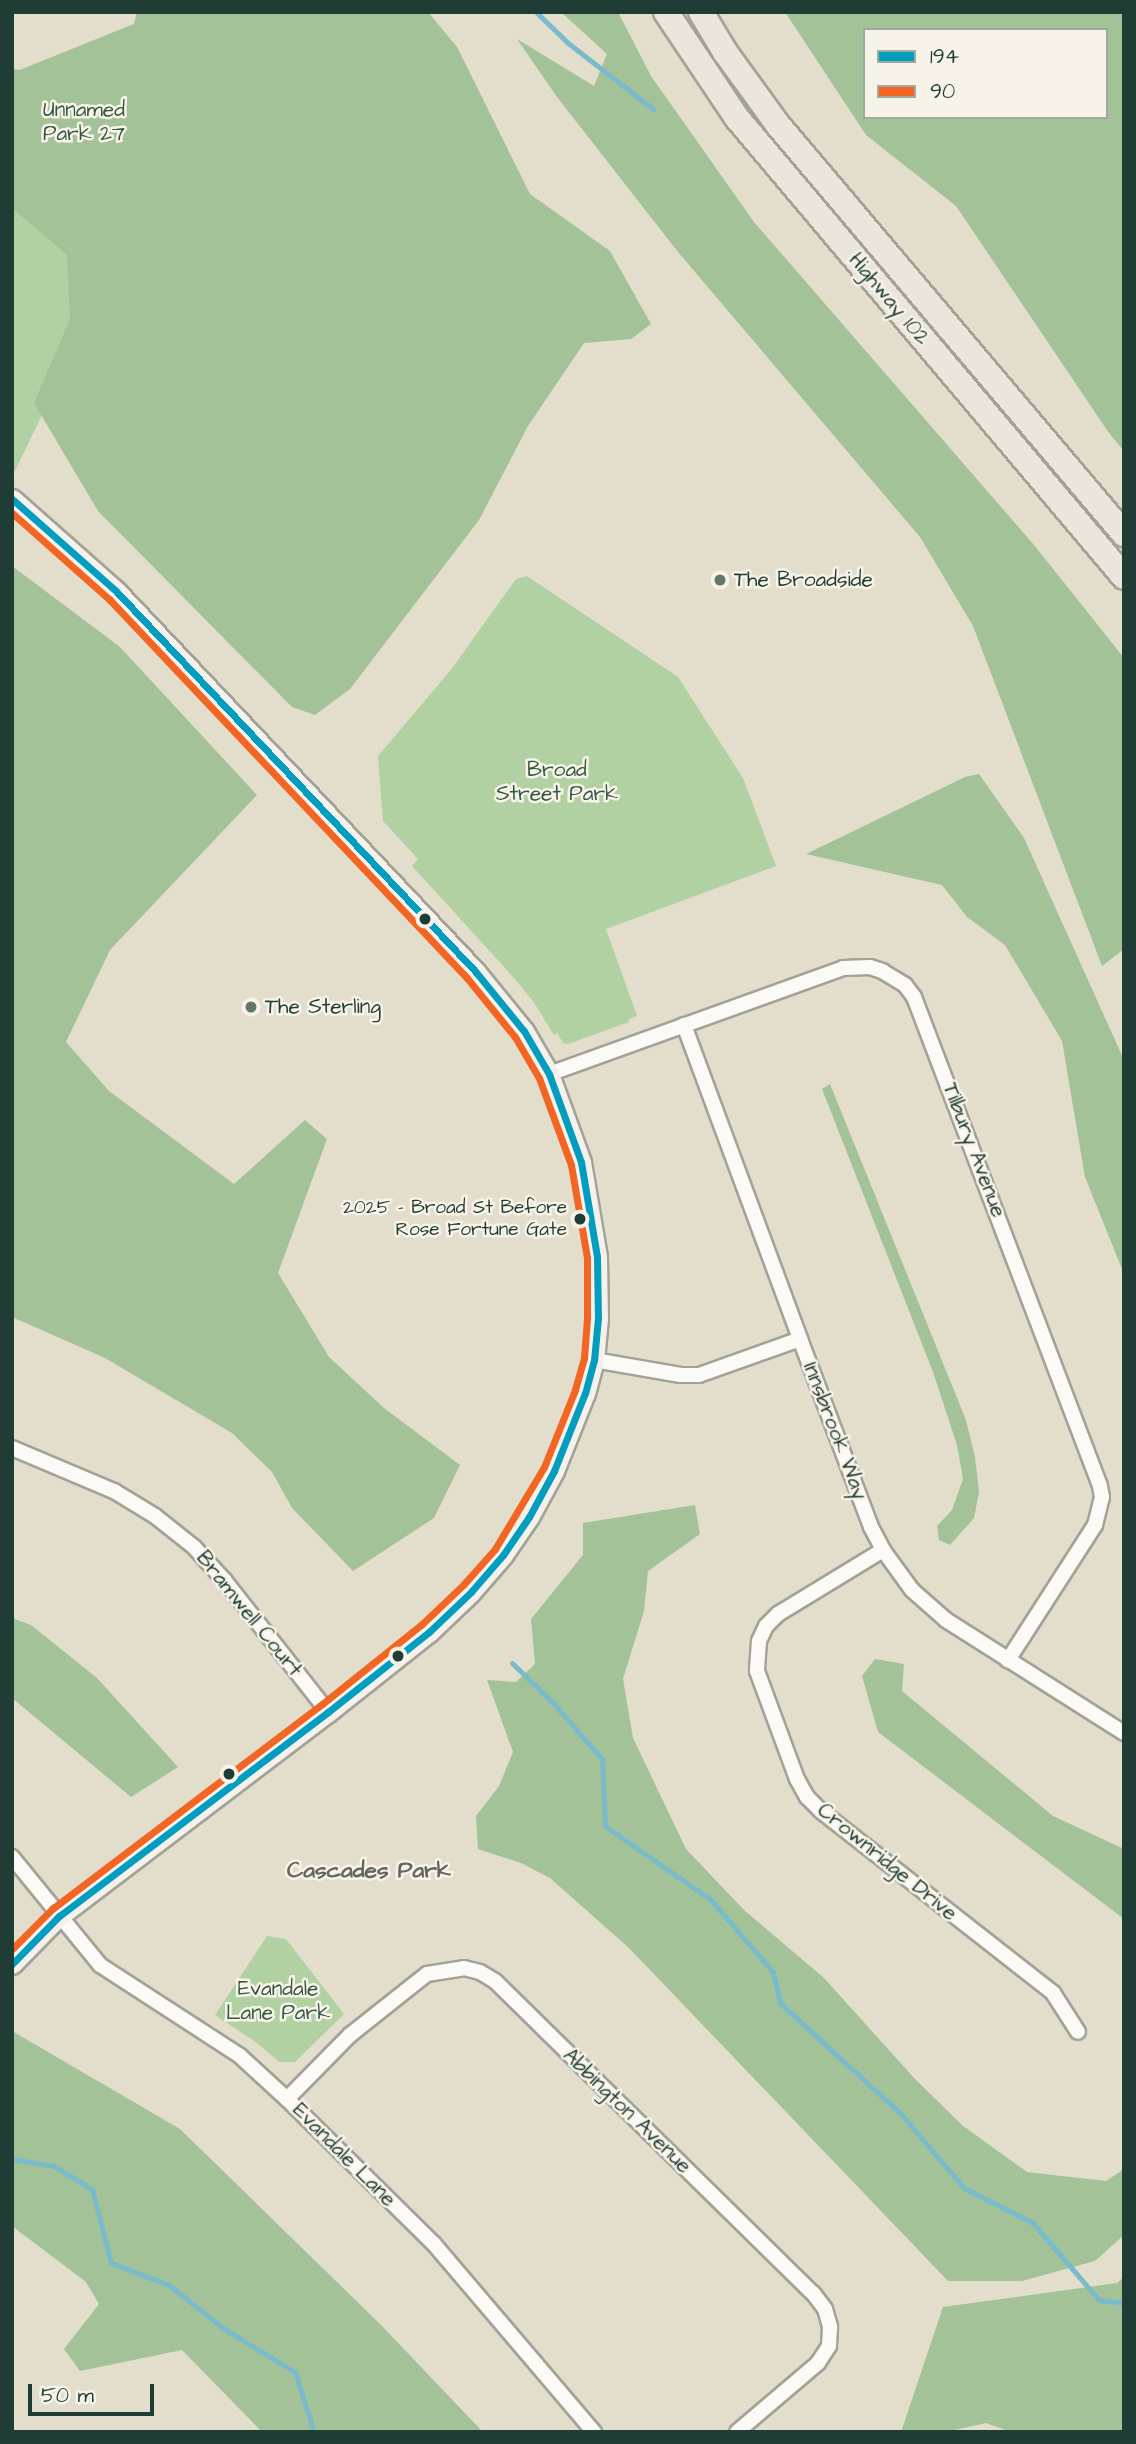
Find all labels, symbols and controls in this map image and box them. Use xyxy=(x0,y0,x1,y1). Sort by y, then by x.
legend xyxy=(863,28,1108,119)
text: 194 xyxy=(930,42,959,71)
text: 90 xyxy=(930,77,955,106)
park label: Unnamed Park 27 xyxy=(43,97,125,147)
street label: Highway 102 xyxy=(843,248,935,350)
place label: The Broadside xyxy=(734,567,873,593)
marker: The Broadside xyxy=(712,572,728,588)
park label: Broad Street Park xyxy=(496,757,618,807)
unlabelled marker xyxy=(418,912,432,926)
place label: The Sterling xyxy=(265,994,381,1020)
marker: The Sterling xyxy=(243,999,259,1015)
street label: Tilbury Avenue xyxy=(937,1079,1011,1221)
place label: 2025 - Broad St Before Rose Fortune Gate xyxy=(343,1197,567,1241)
marker: 2025 - Broad St Before Rose Fortune Gate xyxy=(573,1212,587,1226)
street label: Innsbrook Way xyxy=(797,1359,873,1503)
street label: Bramwell Court xyxy=(191,1546,307,1682)
unlabelled marker xyxy=(391,1649,405,1663)
unlabelled marker xyxy=(222,1767,236,1781)
street label: Crownridge Drive xyxy=(812,1798,962,1926)
district label: Cascades Park xyxy=(287,1856,451,1884)
park label: Evandale Lane Park xyxy=(226,1976,330,2026)
street label: Abbington Avenue xyxy=(557,2043,697,2179)
street label: Evandale Lane xyxy=(287,2098,401,2212)
scale bar xyxy=(32,2370,158,2414)
text: 50 m xyxy=(41,2381,94,2410)

